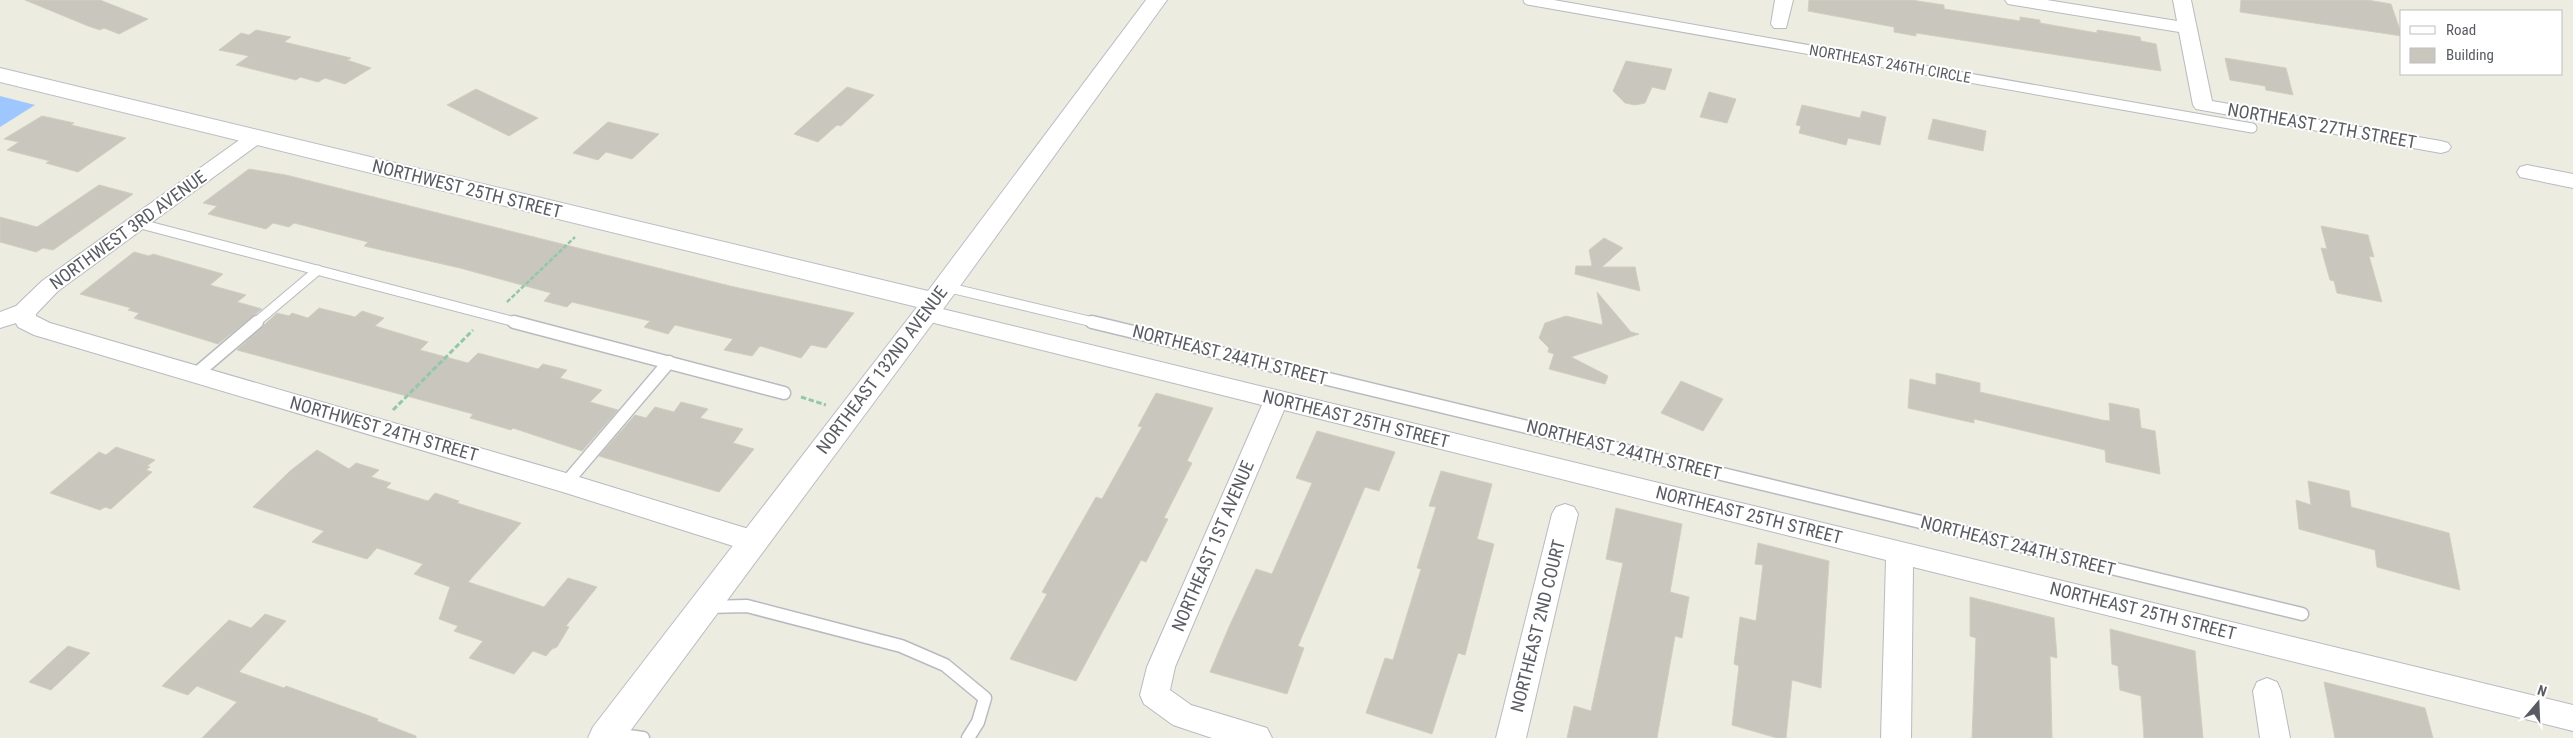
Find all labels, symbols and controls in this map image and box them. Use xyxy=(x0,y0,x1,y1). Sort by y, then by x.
legend xyxy=(2400,10,2563,75)
text: Road xyxy=(2446,21,2476,39)
street label: NORTHEAST 246TH CIRCLE xyxy=(1808,41,1972,87)
text: Building xyxy=(2446,46,2494,64)
street label: NORTHEAST 27TH STREET xyxy=(2226,99,2418,152)
street label: NORTHWEST 25TH STREET xyxy=(370,155,564,222)
street label: NORTHWEST 3RD AVENUE xyxy=(45,166,210,293)
street label: NORTHEAST 132ND AVENUE xyxy=(812,282,951,458)
street label: NORTHEAST 244TH STREET xyxy=(1130,320,1330,389)
street label: NORTHEAST 25TH STREET xyxy=(1261,385,1451,452)
street label: NORTHWEST 24TH STREET xyxy=(288,392,481,465)
street label: NORTHEAST 244TH STREET xyxy=(1524,415,1724,484)
street label: NORTHEAST 1ST AVENUE xyxy=(1167,457,1258,634)
street label: NORTHEAST 25TH STREET xyxy=(1654,481,1844,548)
street label: NORTHEAST 244TH STREET xyxy=(1918,511,2118,580)
street label: NORTHEAST 2ND COURT xyxy=(1506,537,1569,714)
street label: NORTHEAST 25TH STREET xyxy=(2048,577,2238,644)
north arrow xyxy=(2513,678,2563,728)
text: N xyxy=(2536,682,2549,700)

